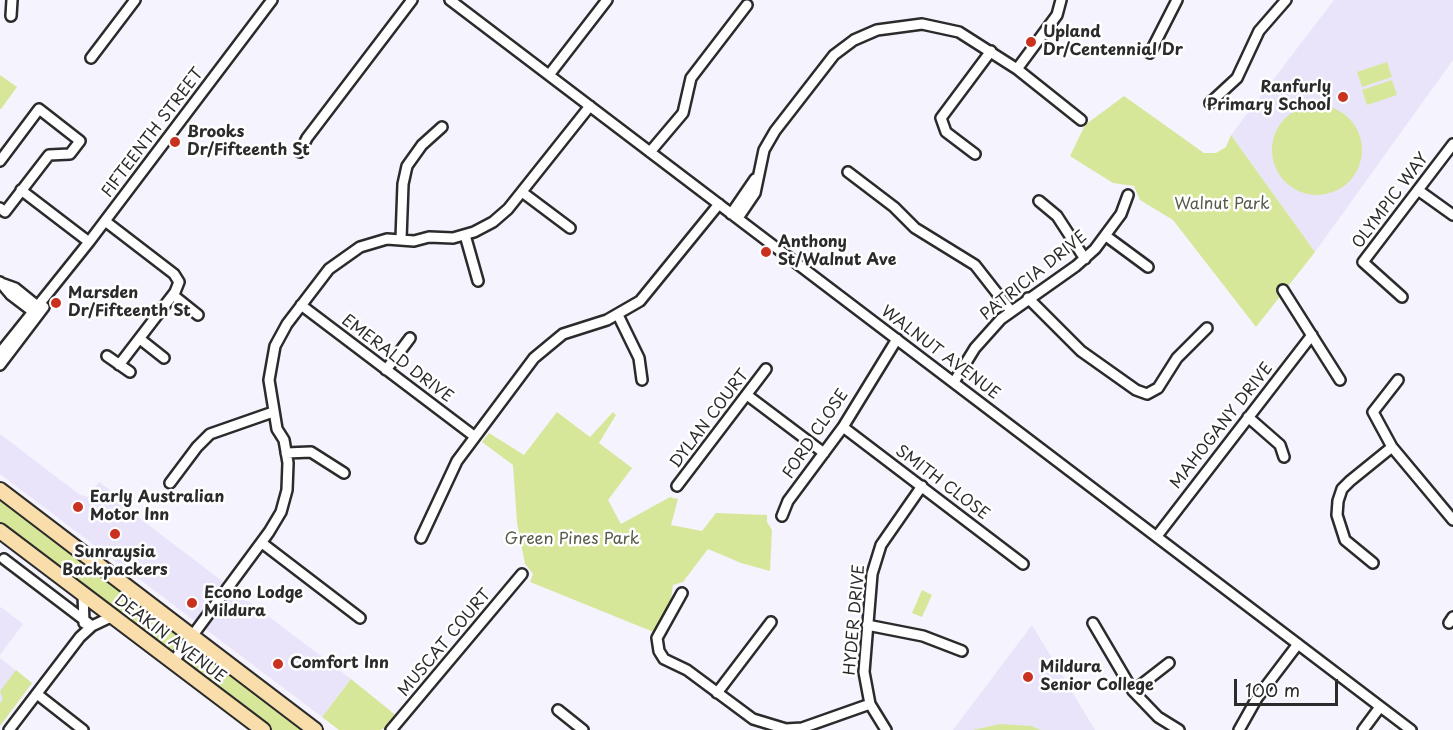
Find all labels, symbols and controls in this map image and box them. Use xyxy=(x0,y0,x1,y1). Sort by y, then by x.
place label: Upland Dr/Centennial Dr xyxy=(1043,23,1183,61)
marker: Upland Dr/Centennial Dr xyxy=(1024,35,1038,49)
street label: FIFTEENTH STREET xyxy=(98,65,208,201)
place label: Ranfurly Primary School xyxy=(1207,78,1331,116)
marker: Ranfurly Primary School xyxy=(1336,90,1350,104)
place label: Brooks Dr/Fifteenth St xyxy=(187,123,310,161)
marker: Brooks Dr/Fifteenth St xyxy=(168,135,182,149)
street label: OLYMPIC WAY xyxy=(1349,149,1433,253)
park label: Walnut Park xyxy=(1174,195,1270,215)
street label: PATRICIA DRIVE xyxy=(977,227,1091,325)
place label: Anthony St/Walnut Ave xyxy=(778,233,896,271)
marker: Anthony St/Walnut Ave xyxy=(759,245,773,259)
place label: Marsden Dr/Fifteenth St xyxy=(68,284,191,322)
marker: Marsden Dr/Fifteenth St xyxy=(49,296,63,310)
street label: WALNUT AVENUE xyxy=(877,302,1003,404)
street label: EMERALD DRIVE xyxy=(338,311,456,407)
street label: MAHOGANY DRIVE xyxy=(1167,359,1277,493)
street label: DYLAN COURT xyxy=(667,366,753,472)
street label: FORD CLOSE xyxy=(779,386,853,482)
street label: SMITH CLOSE xyxy=(891,442,993,524)
place label: Early Australian Motor Inn xyxy=(90,488,224,526)
marker: Early Australian Motor Inn xyxy=(71,500,85,514)
marker: Sunraysia Backpackers xyxy=(108,527,122,541)
park label: Green Pines Park xyxy=(505,530,639,550)
place label: Sunraysia Backpackers xyxy=(62,543,168,581)
street label: HYDER DRIVE xyxy=(841,564,869,676)
place label: Econo Lodge Mildura xyxy=(204,584,303,622)
street label: MUSCAT COURT xyxy=(394,585,496,701)
street label: DEAKIN AVENUE xyxy=(110,591,230,687)
marker: Econo Lodge Mildura xyxy=(185,596,199,610)
place label: Comfort Inn xyxy=(290,654,389,674)
marker: Comfort Inn xyxy=(271,657,285,671)
place label: Mildura Senior College xyxy=(1040,658,1154,696)
scale bar xyxy=(1237,667,1340,705)
marker: Mildura Senior College xyxy=(1021,670,1035,684)
text: 100 m xyxy=(1245,676,1300,703)

